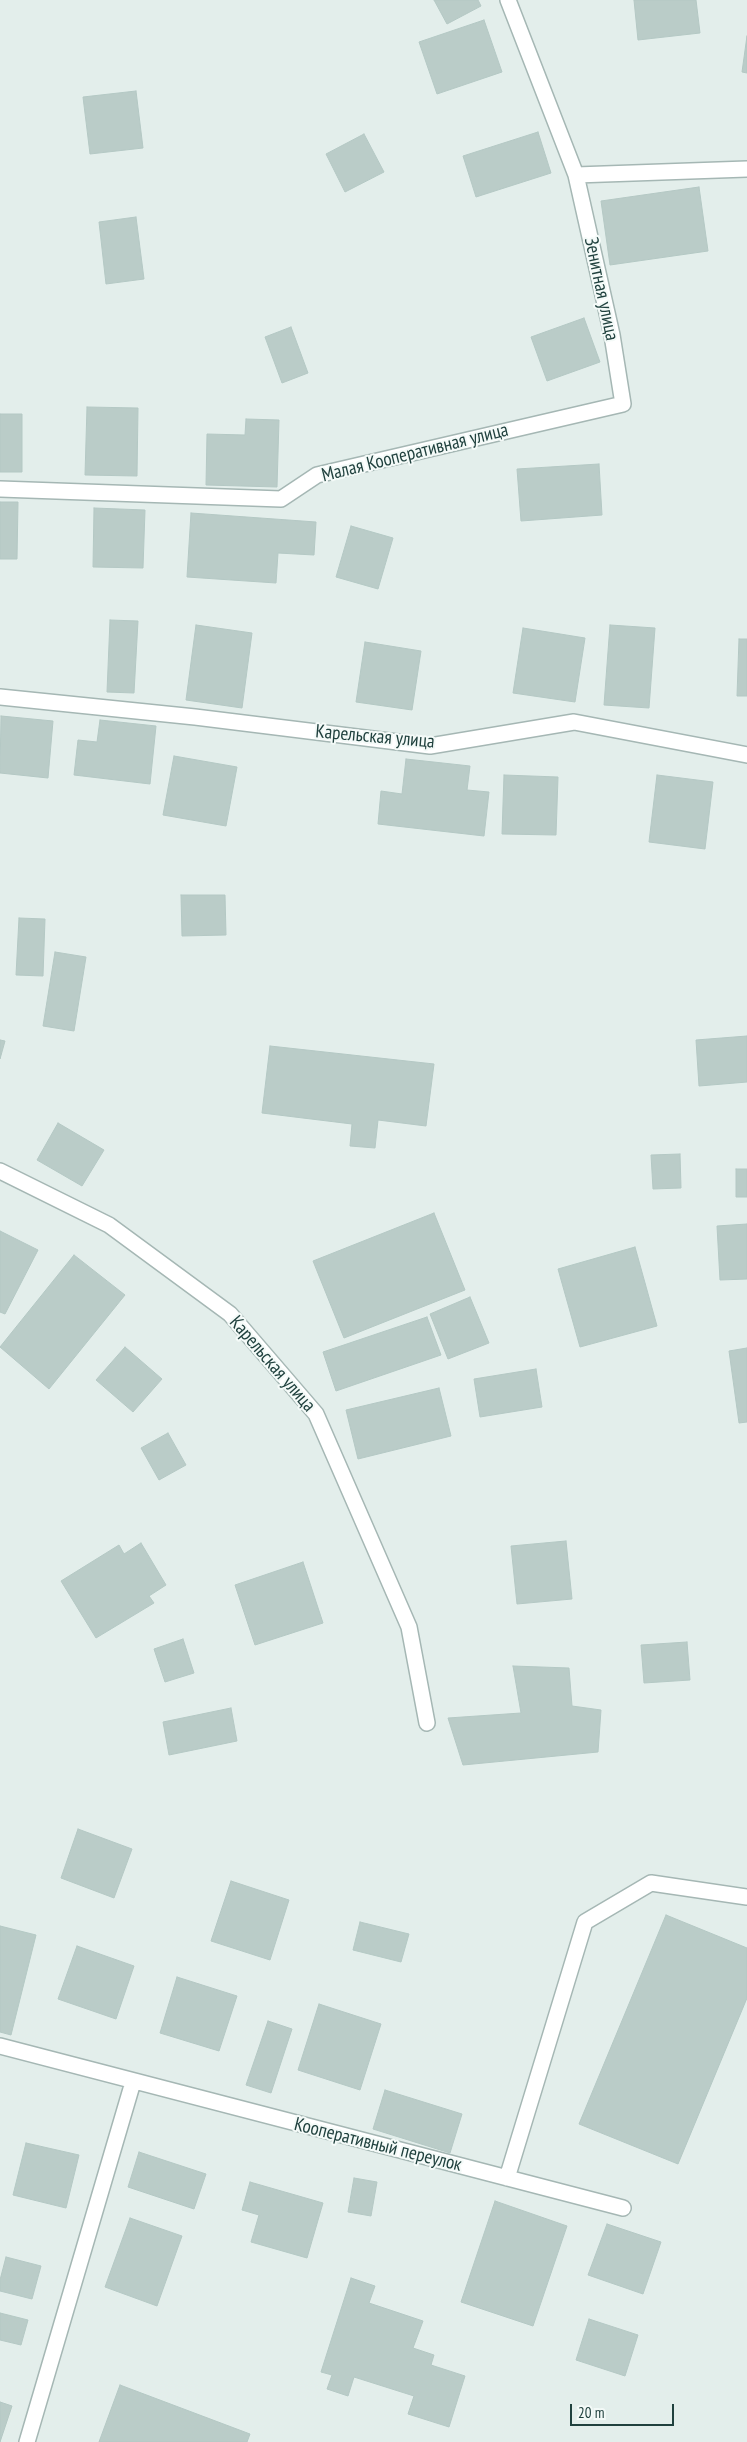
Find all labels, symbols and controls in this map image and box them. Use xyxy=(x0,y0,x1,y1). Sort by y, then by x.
street label: Зенитная улица xyxy=(579,235,623,343)
street label: Малая Кооперативная улица xyxy=(319,419,511,487)
street label: Карельская улица xyxy=(314,720,436,754)
street label: Карельская улица xyxy=(224,1311,320,1417)
street label: Кооперативный переулок xyxy=(292,2113,464,2177)
scale bar xyxy=(572,2394,676,2426)
text: 20 m xyxy=(578,2403,604,2422)

